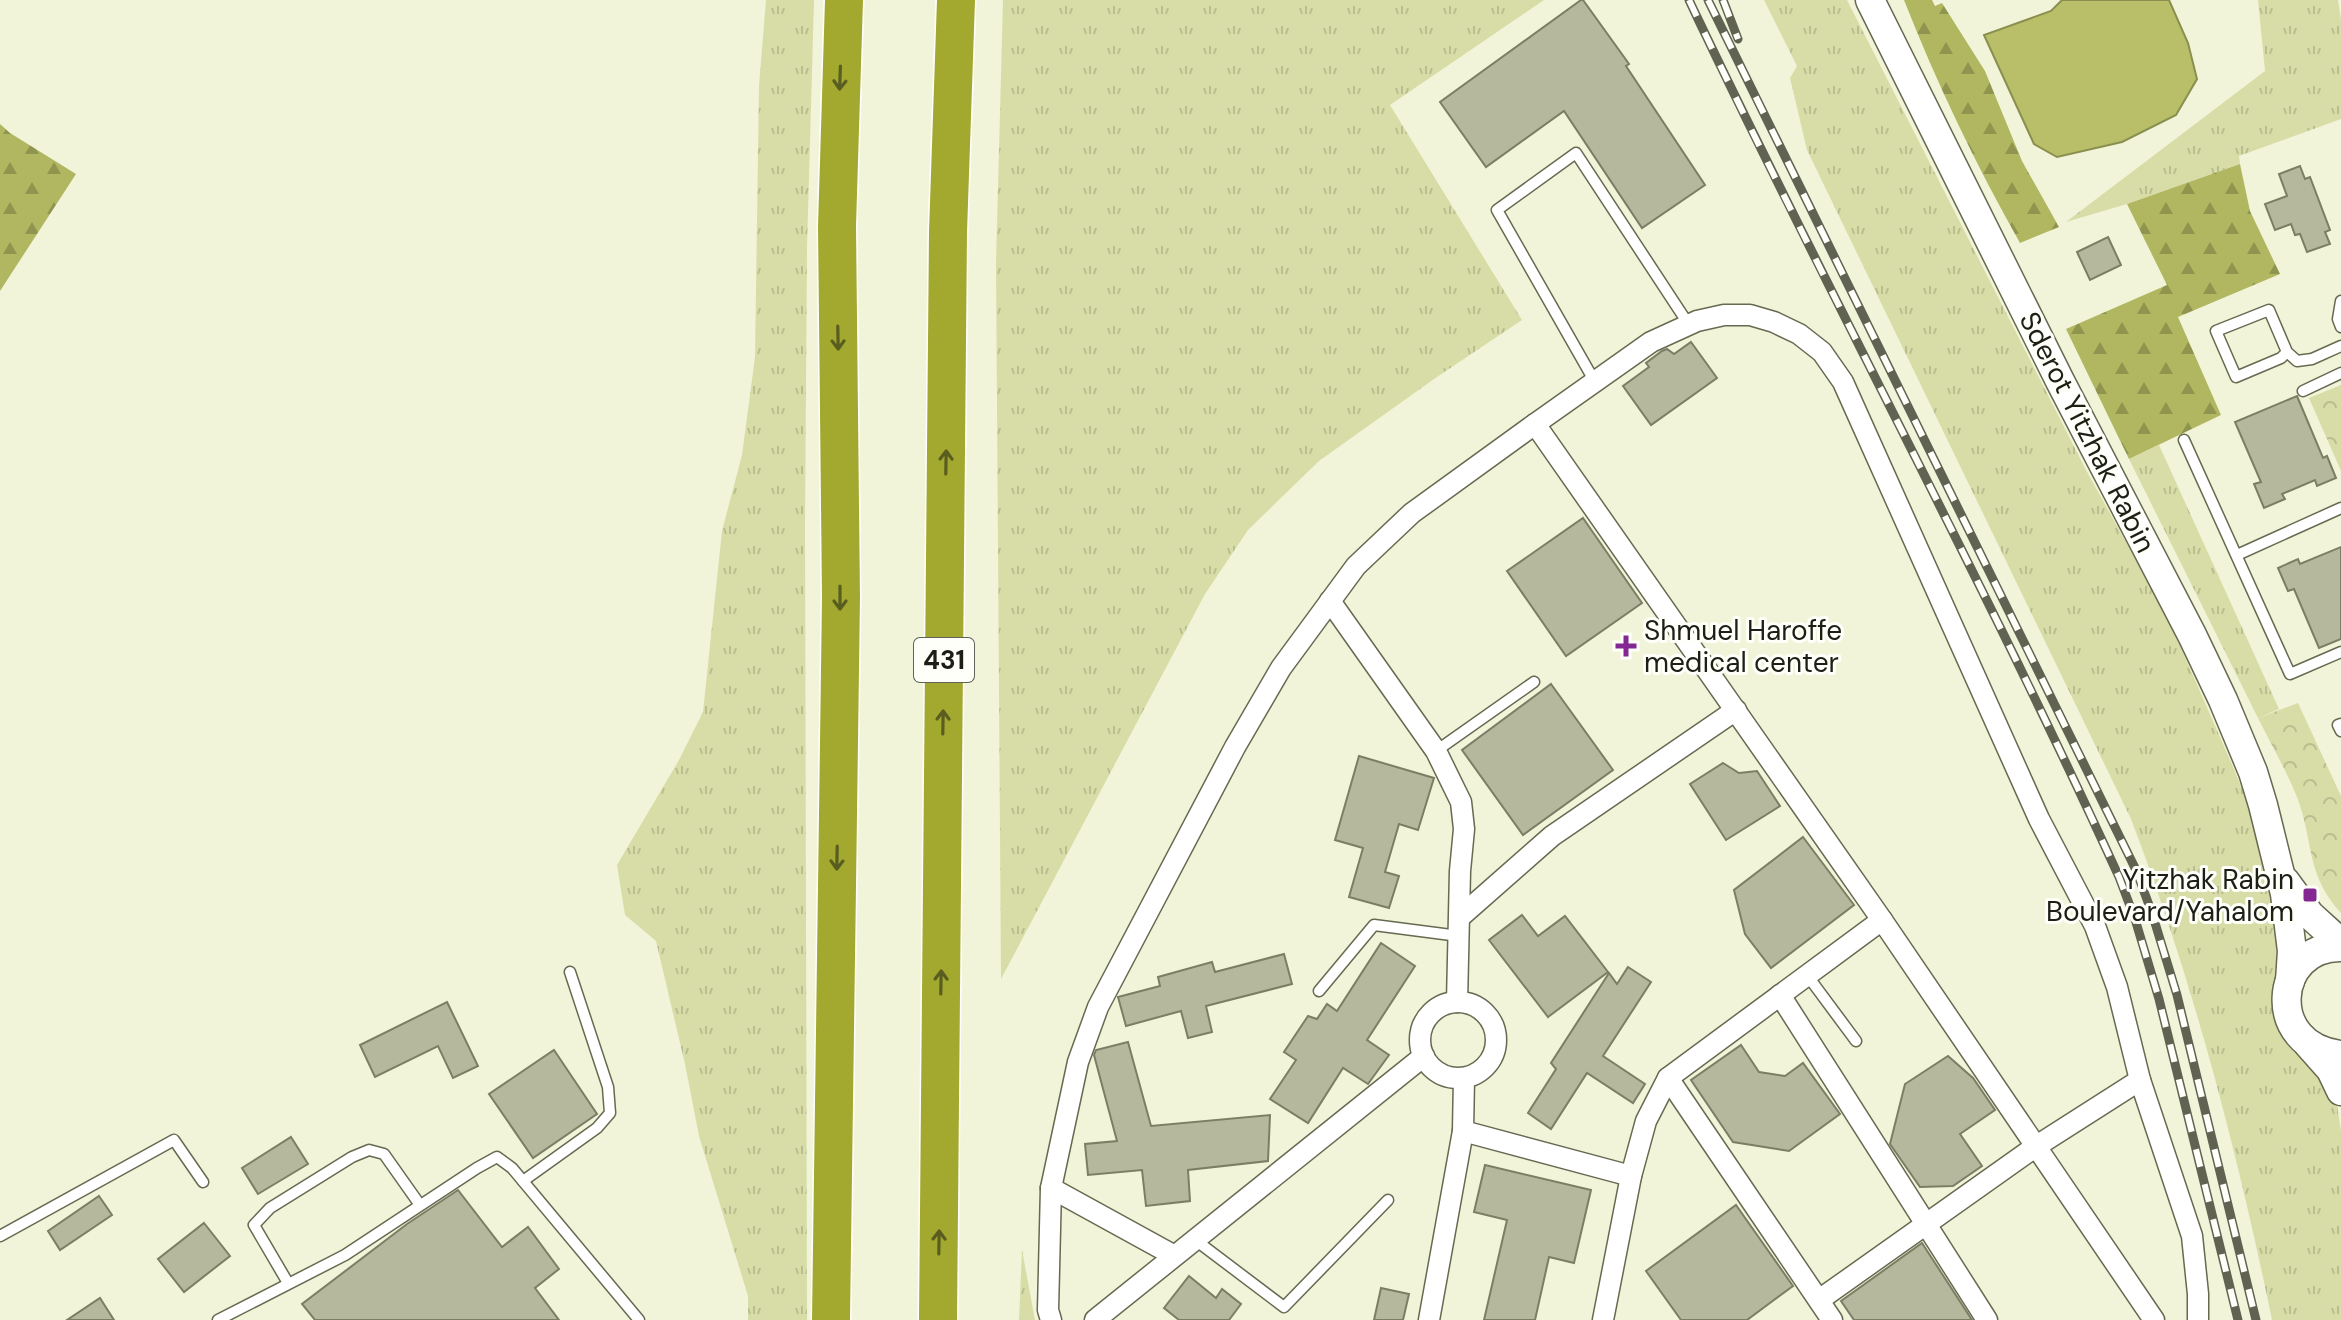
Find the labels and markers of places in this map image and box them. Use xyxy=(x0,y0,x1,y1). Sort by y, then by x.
place label: Shmuel Haroffe medical center xyxy=(1644,612,1842,681)
marker: Shmuel Haroffe medical center xyxy=(1615,635,1637,657)
place label: Yitzhak Rabin Boulevard/Yahalom xyxy=(2046,861,2294,930)
marker: Yitzhak Rabin Boulevard/Yahalom xyxy=(2301,886,2319,904)

